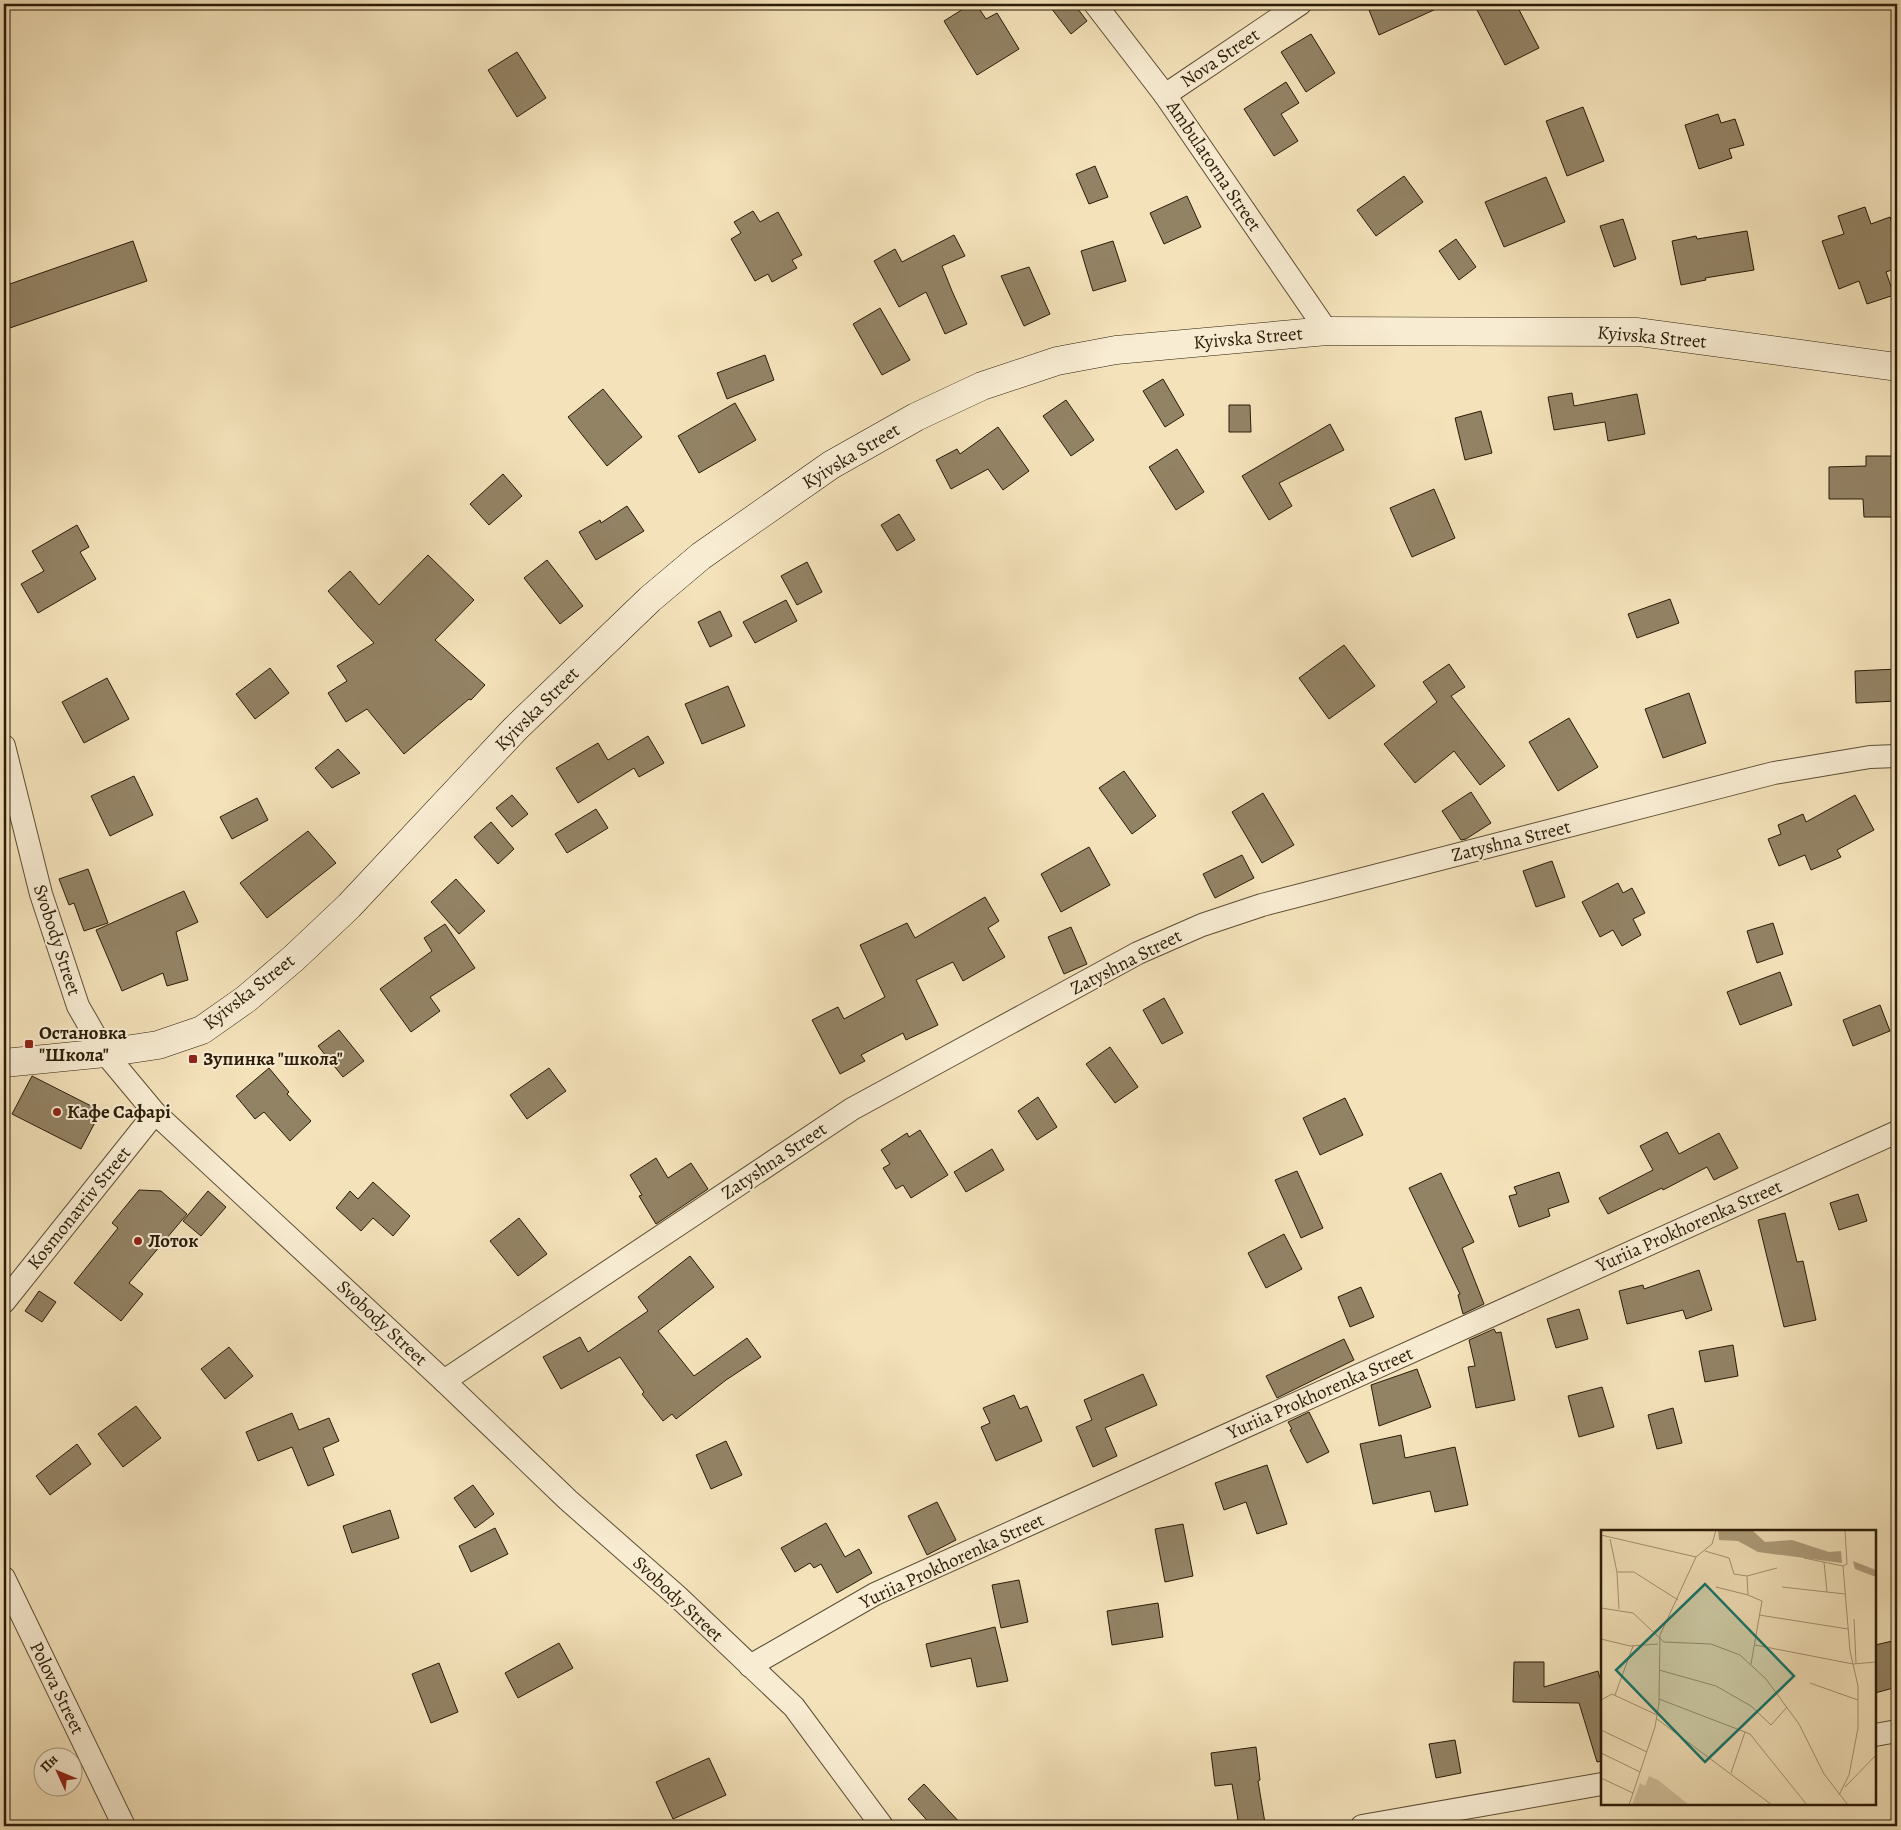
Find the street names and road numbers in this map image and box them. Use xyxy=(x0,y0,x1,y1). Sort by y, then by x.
street label: Nova Street xyxy=(1175,22,1265,94)
street label: Ambulatorna Street xyxy=(1160,95,1267,237)
street label: Kyivska Street xyxy=(1596,319,1708,355)
street label: Kyivska Street xyxy=(1192,320,1304,356)
street label: Kyivska Street xyxy=(797,417,905,495)
street label: Kyivska Street xyxy=(489,661,585,757)
street label: Zatyshna Street xyxy=(1449,814,1573,868)
street label: Svobody Street xyxy=(27,881,87,999)
street label: Zatyshna Street xyxy=(1066,923,1186,1001)
street label: Kyivska Street xyxy=(198,948,300,1036)
street label: Zatyshna Street xyxy=(716,1116,832,1206)
street label: Kosmonavtiv Street xyxy=(21,1141,137,1275)
street label: Yuriia Prokhorenka Street xyxy=(1591,1173,1786,1279)
street label: Svobody Street xyxy=(331,1274,433,1372)
street label: Yuriia Prokhorenka Street xyxy=(1222,1340,1417,1446)
street label: Yuriia Prokhorenka Street xyxy=(855,1507,1049,1616)
street label: Svobody Street xyxy=(627,1550,729,1648)
street label: Polova Street xyxy=(23,1637,91,1739)

